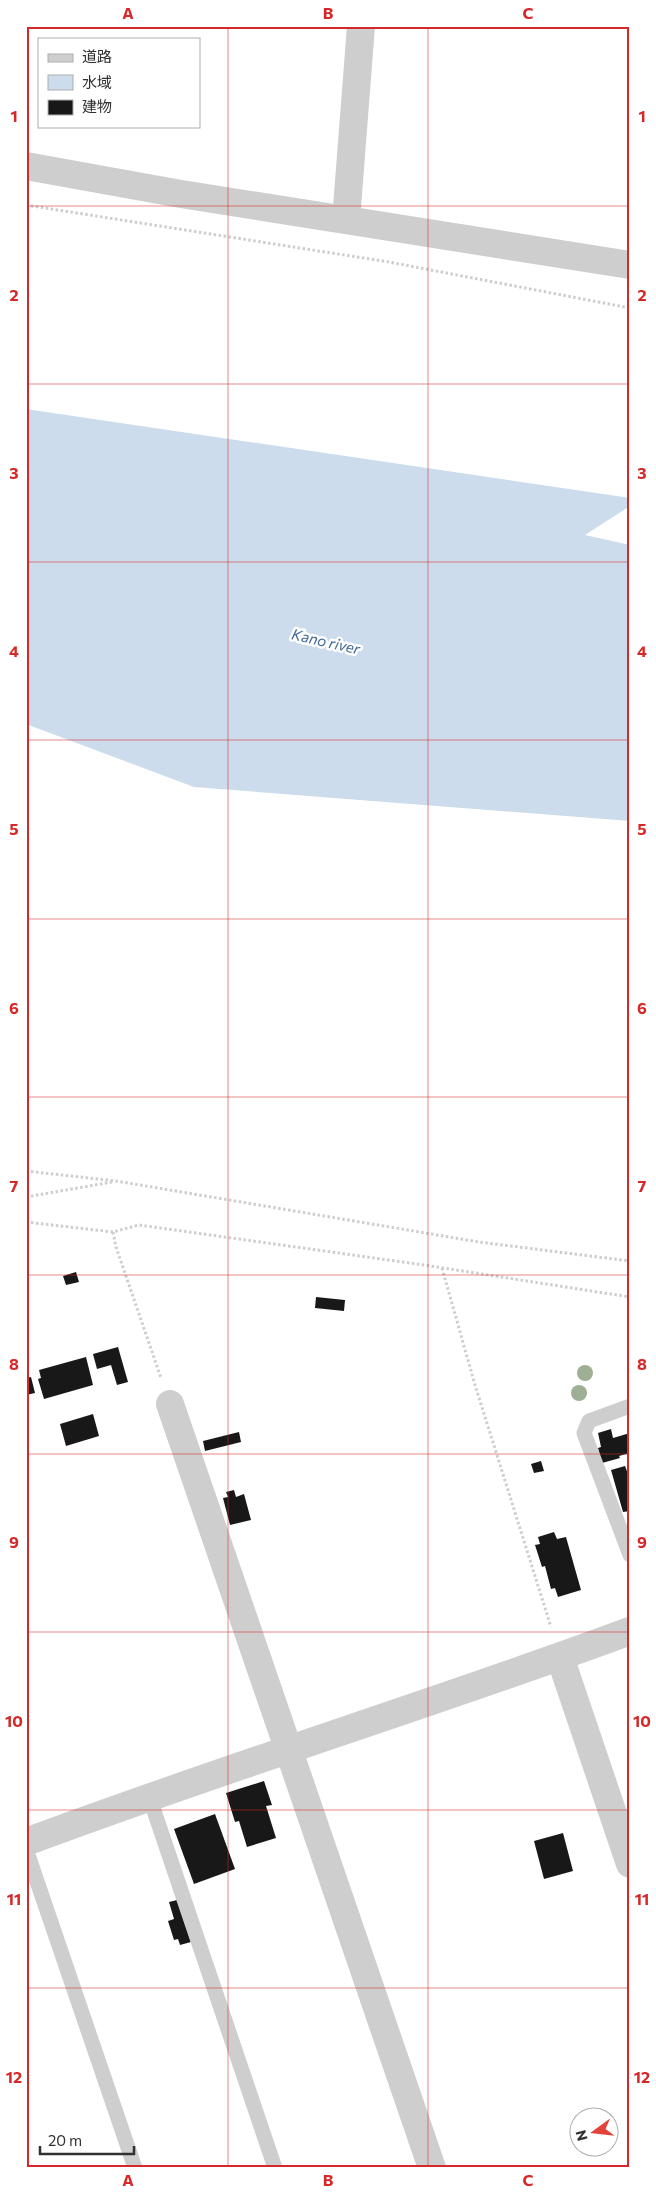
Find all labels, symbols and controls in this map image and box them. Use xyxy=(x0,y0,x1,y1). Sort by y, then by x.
text: A xyxy=(122,3,134,22)
text: B xyxy=(323,3,334,22)
text: C xyxy=(523,3,534,22)
legend xyxy=(38,38,200,128)
text: 道路 xyxy=(82,47,112,65)
text: 水域 xyxy=(82,73,112,91)
text: 建物 xyxy=(82,97,112,115)
text: 1 xyxy=(10,106,18,125)
text: 1 xyxy=(638,106,646,125)
text: 2 xyxy=(9,285,19,304)
text: 2 xyxy=(637,285,647,304)
text: 3 xyxy=(9,463,19,482)
text: 3 xyxy=(637,463,647,482)
water label: Kano river xyxy=(290,624,363,658)
text: 4 xyxy=(9,641,19,660)
text: 4 xyxy=(637,641,647,660)
text: 5 xyxy=(9,819,19,838)
text: 5 xyxy=(637,819,647,838)
text: 6 xyxy=(9,998,19,1017)
text: 6 xyxy=(637,998,647,1017)
text: 7 xyxy=(10,1176,19,1195)
text: 7 xyxy=(638,1176,647,1195)
text: 8 xyxy=(9,1354,19,1373)
text: 8 xyxy=(637,1354,647,1373)
text: 9 xyxy=(9,1532,19,1551)
text: 9 xyxy=(637,1532,647,1551)
text: 10 xyxy=(5,1711,23,1730)
text: 10 xyxy=(633,1711,651,1730)
text: 11 xyxy=(7,1889,21,1908)
text: 11 xyxy=(635,1889,649,1908)
text: 12 xyxy=(6,2067,22,2086)
text: 12 xyxy=(634,2067,650,2086)
north arrow xyxy=(568,2106,618,2156)
scale bar xyxy=(40,2124,134,2156)
text: N xyxy=(571,2128,591,2143)
text: 20 m xyxy=(48,2131,82,2149)
text: A xyxy=(122,2170,134,2189)
text: B xyxy=(323,2170,334,2189)
text: C xyxy=(523,2170,534,2189)

